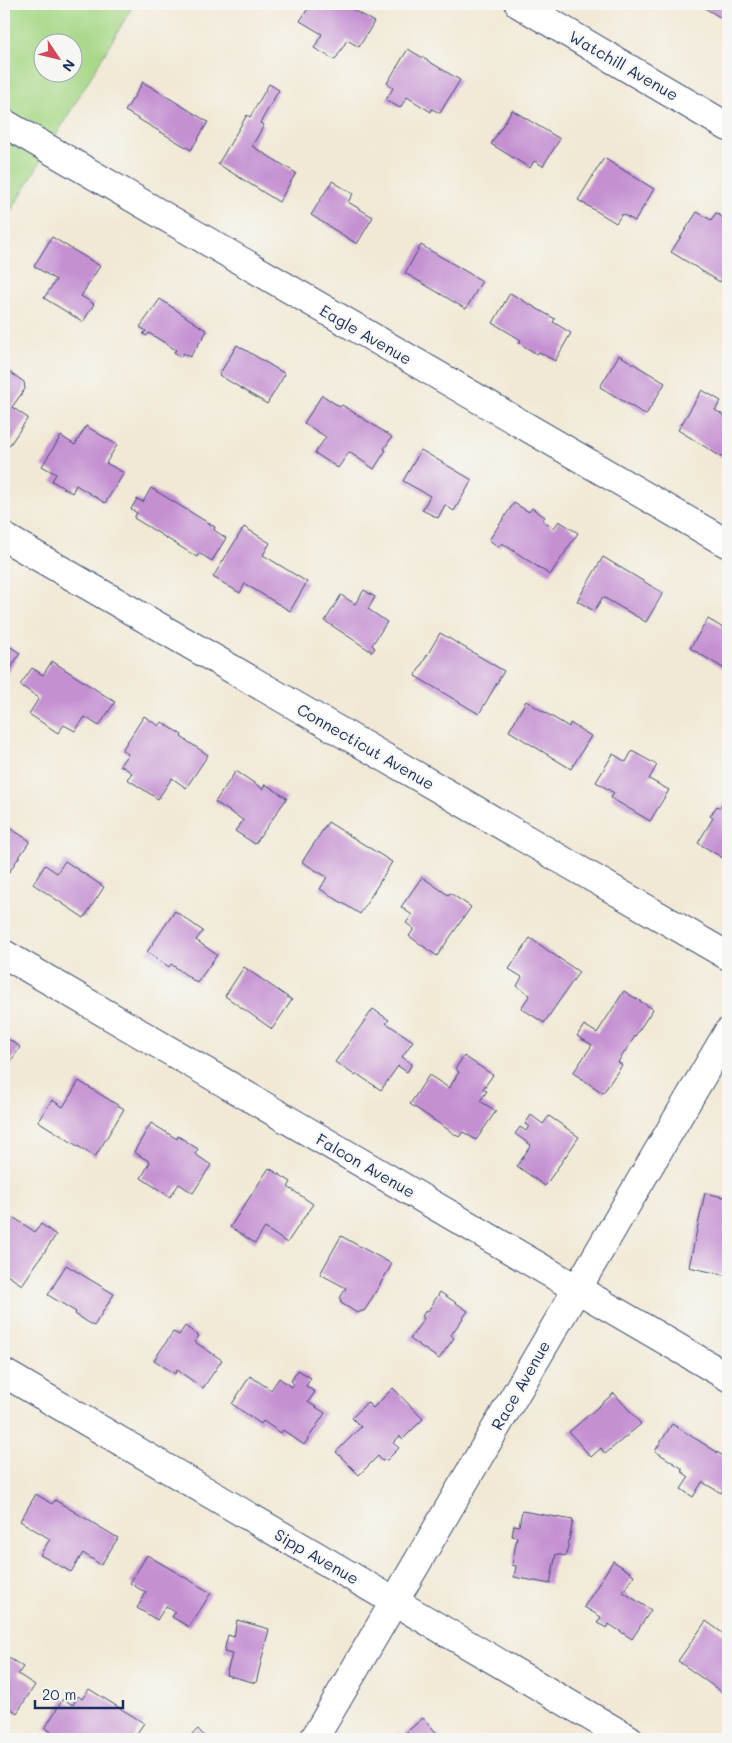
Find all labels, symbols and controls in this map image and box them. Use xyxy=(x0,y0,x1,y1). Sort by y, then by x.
street label: Watchill Avenue xyxy=(566,25,682,105)
north arrow xyxy=(32,32,82,82)
text: N xyxy=(58,56,80,76)
street label: Eagle Avenue xyxy=(316,299,416,369)
street label: Connecticut Avenue xyxy=(293,698,439,794)
street label: Falcon Avenue xyxy=(313,1128,419,1202)
street label: Race Avenue xyxy=(486,1336,554,1434)
street label: Sipp Avenue xyxy=(271,1523,363,1589)
scale bar xyxy=(35,1678,122,1710)
text: 20 m xyxy=(42,1684,76,1704)

